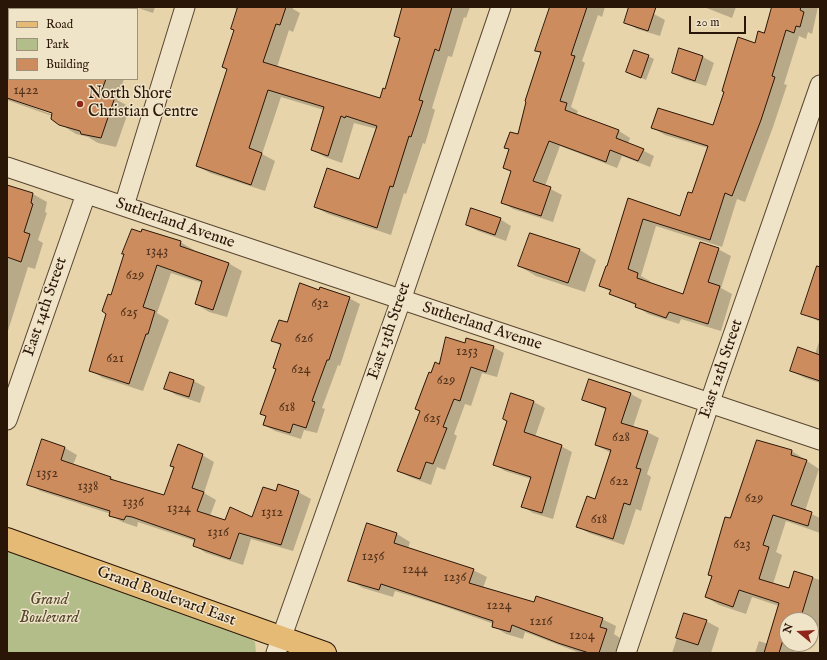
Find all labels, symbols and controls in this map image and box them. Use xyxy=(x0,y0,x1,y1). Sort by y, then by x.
legend xyxy=(8,8,138,80)
scale bar xyxy=(691,8,748,34)
text: 20 m xyxy=(696,15,719,30)
text: Road xyxy=(46,17,73,32)
text: Park xyxy=(46,37,69,52)
text: Building xyxy=(46,57,89,72)
house number: 1422 xyxy=(13,83,39,99)
place label: North Shore Christian Centre xyxy=(88,85,198,123)
marker: North Shore Christian Centre xyxy=(75,99,85,109)
street label: Sutherland Avenue xyxy=(113,195,237,253)
house number: 1343 xyxy=(146,244,168,260)
street label: East 14th Street xyxy=(20,255,72,359)
house number: 629 xyxy=(126,268,144,284)
street label: East 13th Street xyxy=(364,280,416,382)
house number: 632 xyxy=(311,296,329,312)
street label: Sutherland Avenue xyxy=(420,299,544,355)
house number: 625 xyxy=(120,305,138,321)
street label: East 12th Street xyxy=(696,317,748,421)
house number: 626 xyxy=(295,331,313,347)
house number: 1253 xyxy=(456,344,478,360)
house number: 621 xyxy=(106,351,124,367)
house number: 624 xyxy=(291,362,311,378)
house number: 629 xyxy=(437,373,455,389)
house number: 618 xyxy=(279,400,295,416)
house number: 625 xyxy=(423,411,441,427)
house number: 628 xyxy=(612,430,630,446)
house number: 1352 xyxy=(36,466,58,482)
house number: 622 xyxy=(609,474,629,490)
house number: 1338 xyxy=(77,479,99,495)
house number: 629 xyxy=(745,491,763,507)
house number: 1336 xyxy=(122,495,144,511)
house number: 1324 xyxy=(167,501,191,517)
house number: 1312 xyxy=(261,505,283,521)
house number: 618 xyxy=(591,512,607,528)
house number: 1316 xyxy=(207,525,229,541)
house number: 623 xyxy=(733,537,751,553)
house number: 1256 xyxy=(362,549,384,565)
house number: 1244 xyxy=(402,562,428,578)
street label: Grand Boulevard East xyxy=(94,563,238,631)
house number: 1236 xyxy=(444,570,466,586)
park label: Grand Boulevard xyxy=(19,591,79,629)
house number: 1224 xyxy=(486,598,512,614)
north arrow xyxy=(779,612,819,652)
house number: 1216 xyxy=(530,614,552,630)
text: N xyxy=(780,622,797,635)
house number: 1204 xyxy=(569,628,595,644)

